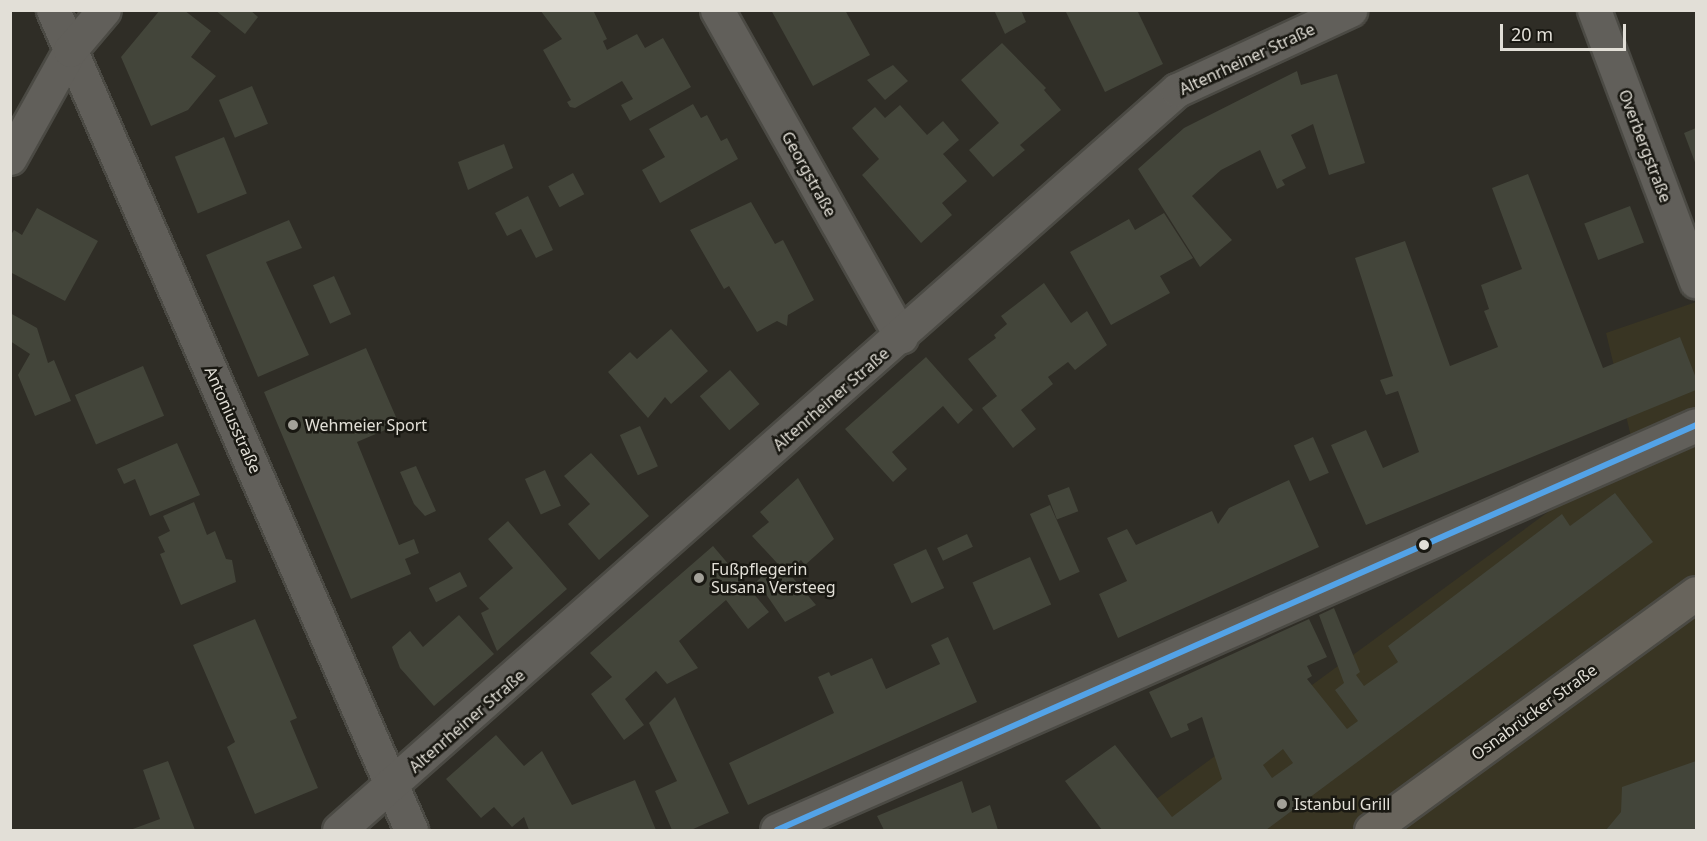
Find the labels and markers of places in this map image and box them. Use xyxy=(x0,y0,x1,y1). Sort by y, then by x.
place label: Wehmeier Sport xyxy=(305,415,427,435)
marker: Wehmeier Sport xyxy=(286,418,300,432)
unlabelled marker xyxy=(1418,539,1430,551)
place label: Fußpflegerin Susana Versteeg xyxy=(711,559,836,597)
marker: Fußpflegerin Susana Versteeg xyxy=(692,571,706,585)
place label: Istanbul Grill xyxy=(1294,794,1390,814)
marker: Istanbul Grill xyxy=(1275,797,1289,811)

